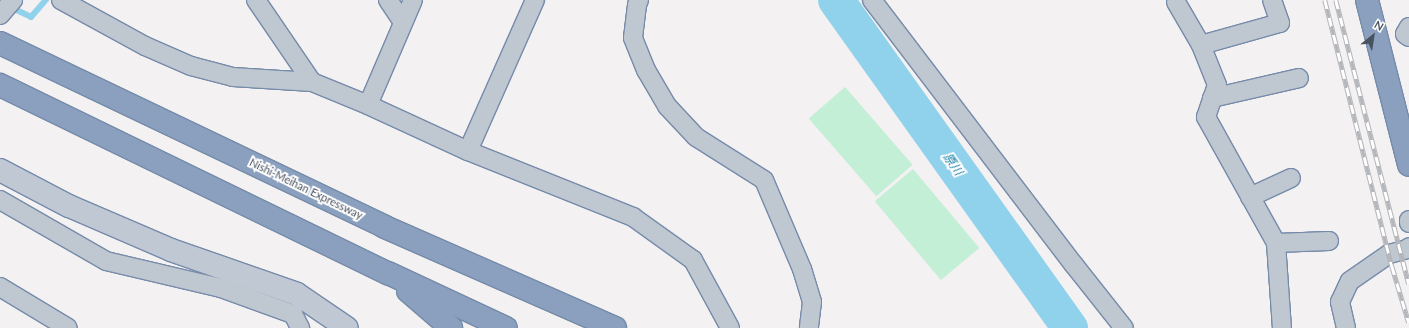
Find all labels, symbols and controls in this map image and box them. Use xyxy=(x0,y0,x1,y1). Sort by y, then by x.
north arrow xyxy=(1353,16,1393,56)
text: N xyxy=(1372,17,1386,33)
water label: 原川 xyxy=(940,150,966,178)
street label: Nishi-Meihan Expressway xyxy=(247,156,365,222)

